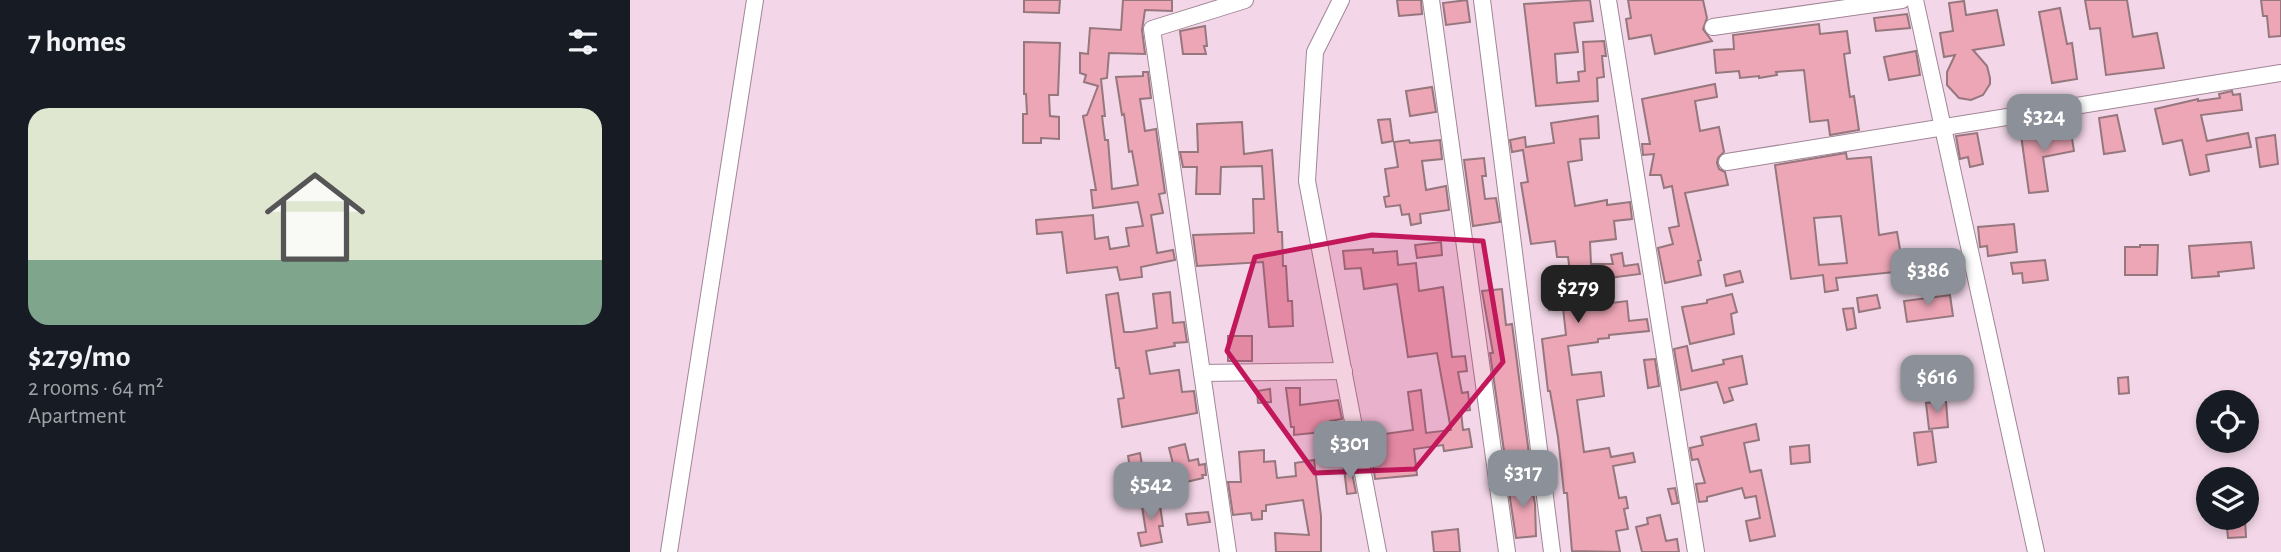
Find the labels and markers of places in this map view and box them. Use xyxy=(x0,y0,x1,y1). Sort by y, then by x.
pin: $324 xyxy=(2003,94,2085,154)
pin: $386 xyxy=(1887,248,1969,308)
pin: $279 xyxy=(1537,266,1619,325)
pin: $616 xyxy=(1896,356,1978,415)
pin: $301 xyxy=(1309,421,1391,481)
pin: $317 xyxy=(1482,450,1564,510)
pin: $542 xyxy=(1110,462,1192,522)

